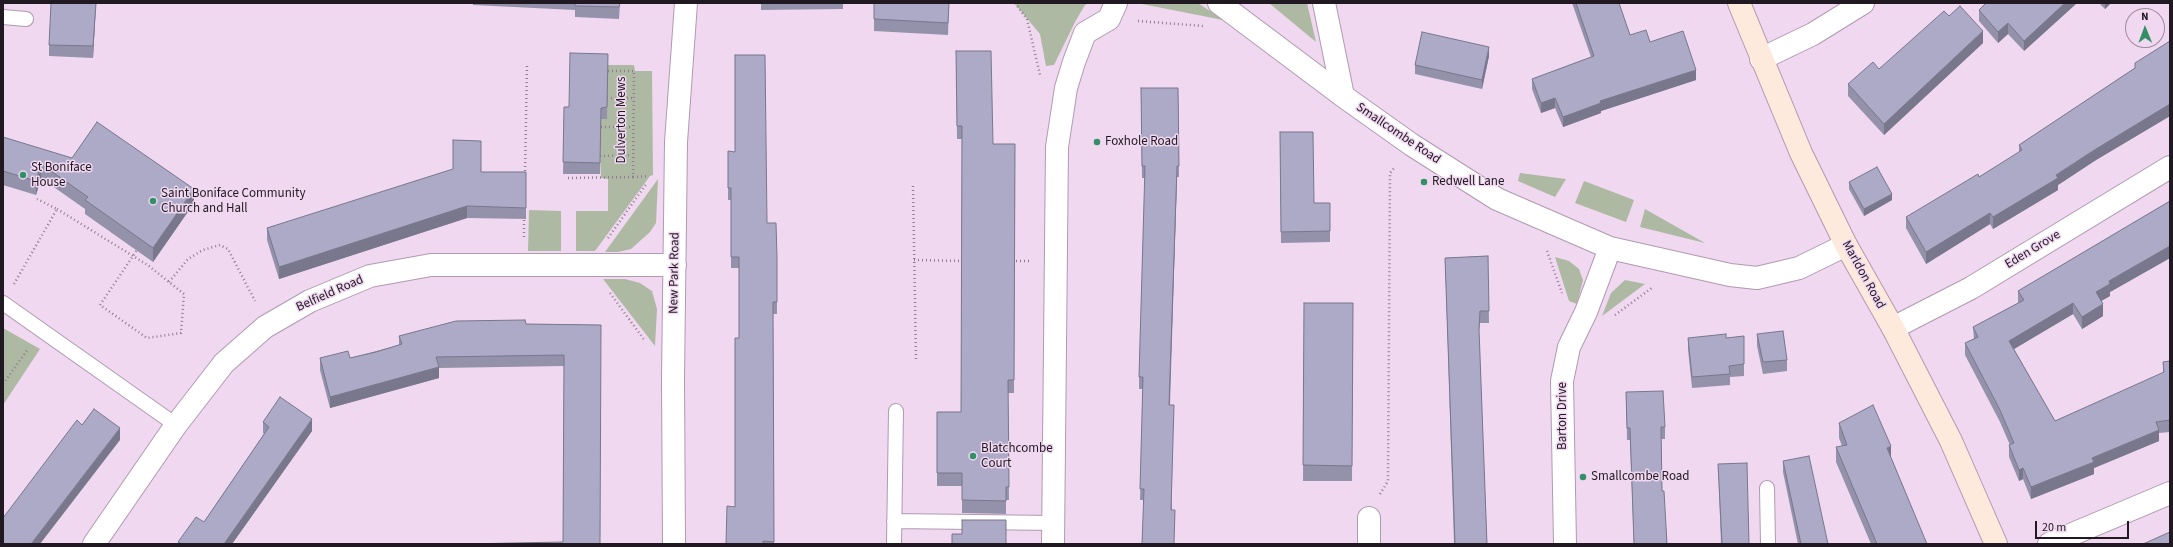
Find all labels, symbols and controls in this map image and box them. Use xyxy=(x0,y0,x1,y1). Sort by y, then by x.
north arrow xyxy=(2125,8,2165,48)
text: N xyxy=(2141,9,2149,24)
street label: Dulverton Mews xyxy=(614,76,630,164)
street label: Smallcombe Road xyxy=(1353,100,1443,168)
place label: Foxhole Road xyxy=(1105,134,1178,150)
marker: Foxhole Road xyxy=(1092,137,1102,147)
place label: St Boniface House xyxy=(31,160,92,191)
marker: St Boniface House xyxy=(18,170,28,180)
place label: Redwell Lane xyxy=(1432,174,1504,190)
marker: Redwell Lane xyxy=(1419,177,1429,187)
place label: Saint Boniface Community Church and Hall xyxy=(161,186,305,217)
marker: Saint Boniface Community Church and Hall xyxy=(148,196,158,206)
street label: Eden Grove xyxy=(2002,227,2064,273)
street label: New Park Road xyxy=(666,232,684,314)
street label: Marldon Road xyxy=(1838,238,1888,312)
street label: Belfield Road xyxy=(294,272,366,316)
street label: Barton Drive xyxy=(1555,382,1571,450)
place label: Blatchcombe Court xyxy=(981,441,1053,472)
marker: Blatchcombe Court xyxy=(968,451,978,461)
place label: Smallcombe Road xyxy=(1591,469,1690,485)
marker: Smallcombe Road xyxy=(1578,472,1588,482)
scale bar xyxy=(2037,513,2131,539)
text: 20 m xyxy=(2042,519,2066,536)

